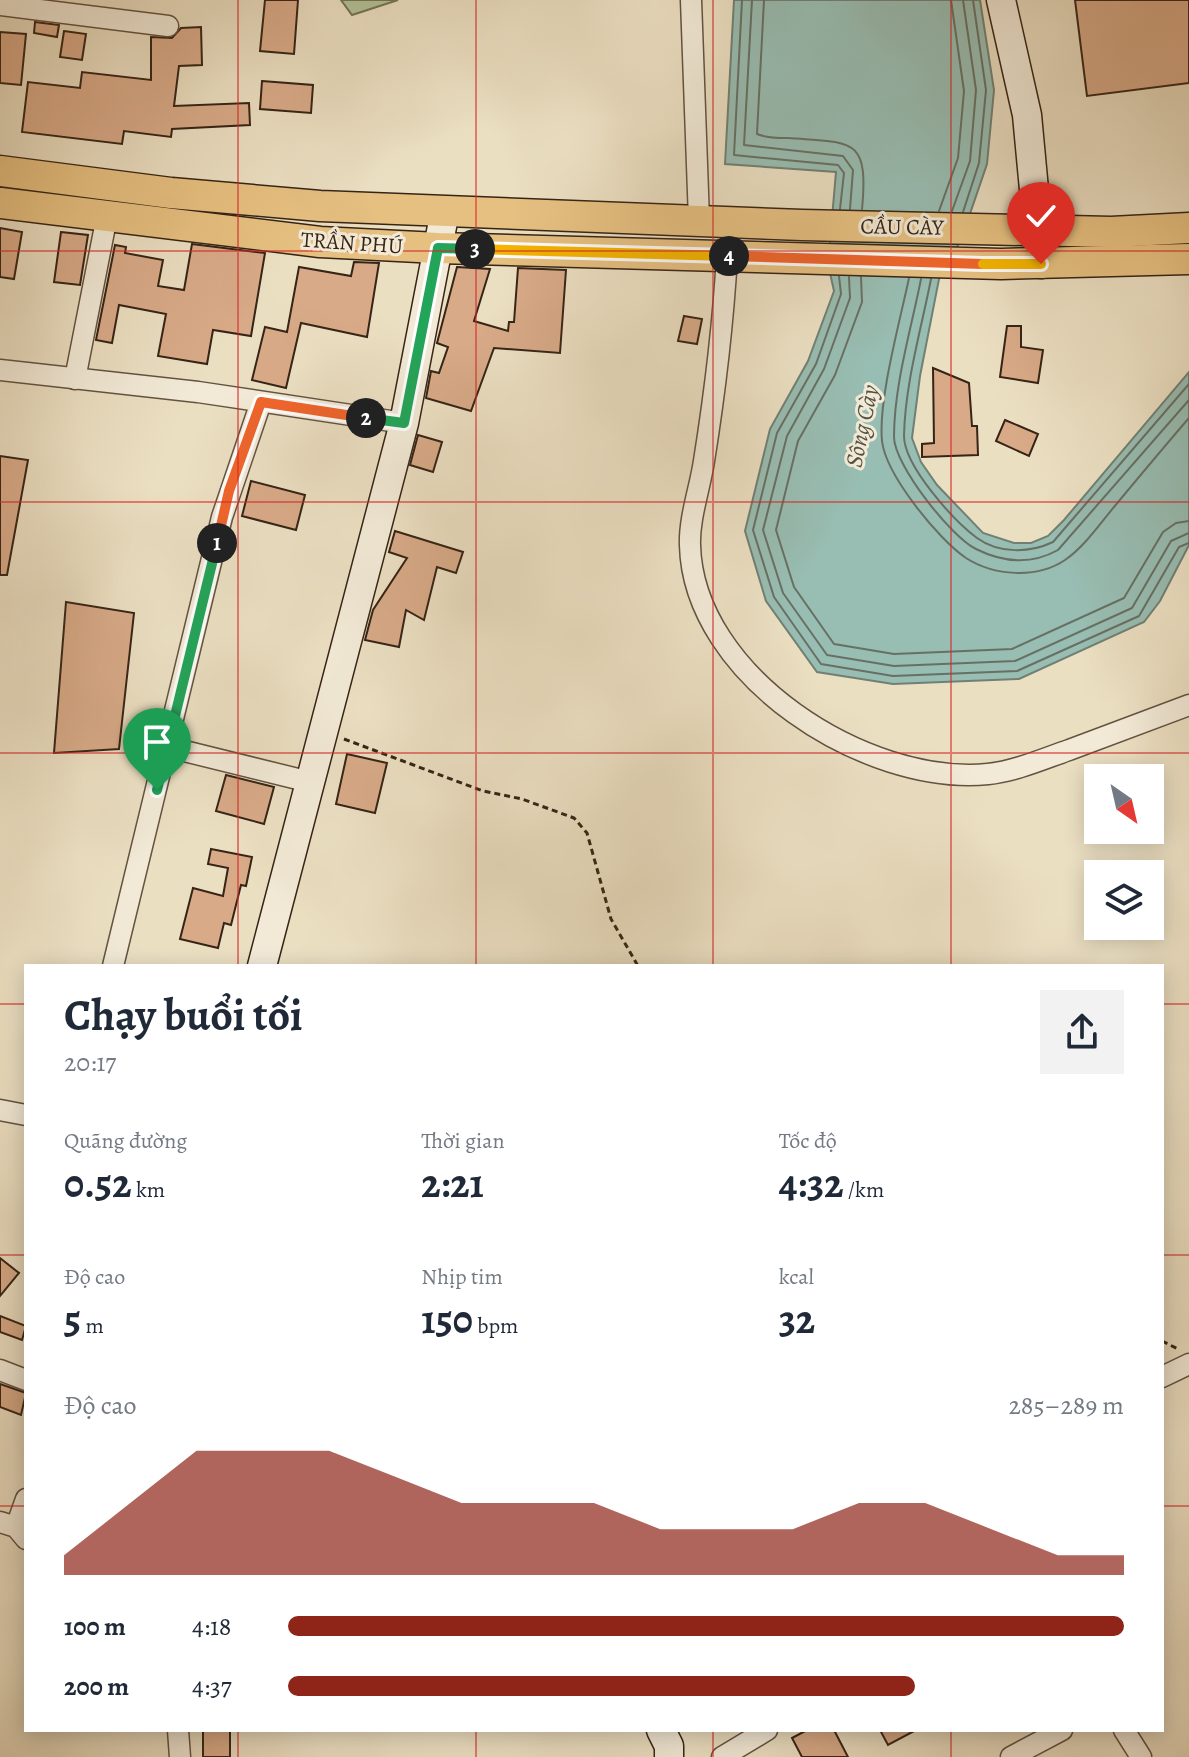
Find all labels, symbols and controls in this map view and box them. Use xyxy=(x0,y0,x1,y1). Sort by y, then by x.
pin xyxy=(1007,182,1075,264)
icon: check xyxy=(1019,194,1063,238)
street label: CẦU CÀY xyxy=(860,211,945,243)
street label: TRẦN PHÚ xyxy=(300,224,404,262)
pin: 3 xyxy=(455,229,495,269)
text: 3 xyxy=(470,234,480,264)
pin: 4 xyxy=(709,236,749,276)
text: 4 xyxy=(724,241,734,271)
water label: Sông Cày xyxy=(838,381,886,470)
pin: 2 xyxy=(346,398,386,438)
text: 2 xyxy=(361,403,371,433)
pin: 1 xyxy=(197,523,237,563)
text: 1 xyxy=(213,528,221,558)
pin xyxy=(123,708,191,790)
icon: arrive xyxy=(135,720,179,764)
north arrow xyxy=(1084,764,1164,844)
map controls xyxy=(1084,764,1164,940)
button: layers xyxy=(1084,860,1164,940)
text: Chạy buổi tối xyxy=(64,985,303,1045)
button: share xyxy=(1040,990,1124,1074)
text: 20:17 xyxy=(64,1045,116,1080)
text: Quãng đường xyxy=(64,1126,187,1156)
text: Thời gian xyxy=(421,1126,505,1156)
text: Tốc độ xyxy=(779,1126,837,1156)
text: 0.52 xyxy=(64,1156,132,1211)
text: 2:21 xyxy=(421,1156,484,1211)
text: 4:32 xyxy=(779,1156,844,1211)
text: km xyxy=(132,1175,165,1205)
text: /km xyxy=(844,1175,884,1205)
text: Độ cao xyxy=(64,1262,125,1292)
text: Nhịp tim xyxy=(421,1262,503,1292)
text: kcal xyxy=(779,1262,814,1292)
text: 5 xyxy=(64,1292,81,1347)
text: 150 xyxy=(421,1292,473,1347)
text: 32 xyxy=(779,1292,815,1347)
text: m xyxy=(81,1311,104,1341)
text: bpm xyxy=(473,1311,518,1341)
text: Độ cao xyxy=(64,1388,136,1423)
text: 285–289 m xyxy=(1008,1388,1124,1423)
text: 100 m xyxy=(64,1609,126,1644)
text: 4:18 xyxy=(192,1609,231,1644)
text: 200 m xyxy=(64,1669,129,1704)
text: 4:37 xyxy=(192,1669,232,1704)

